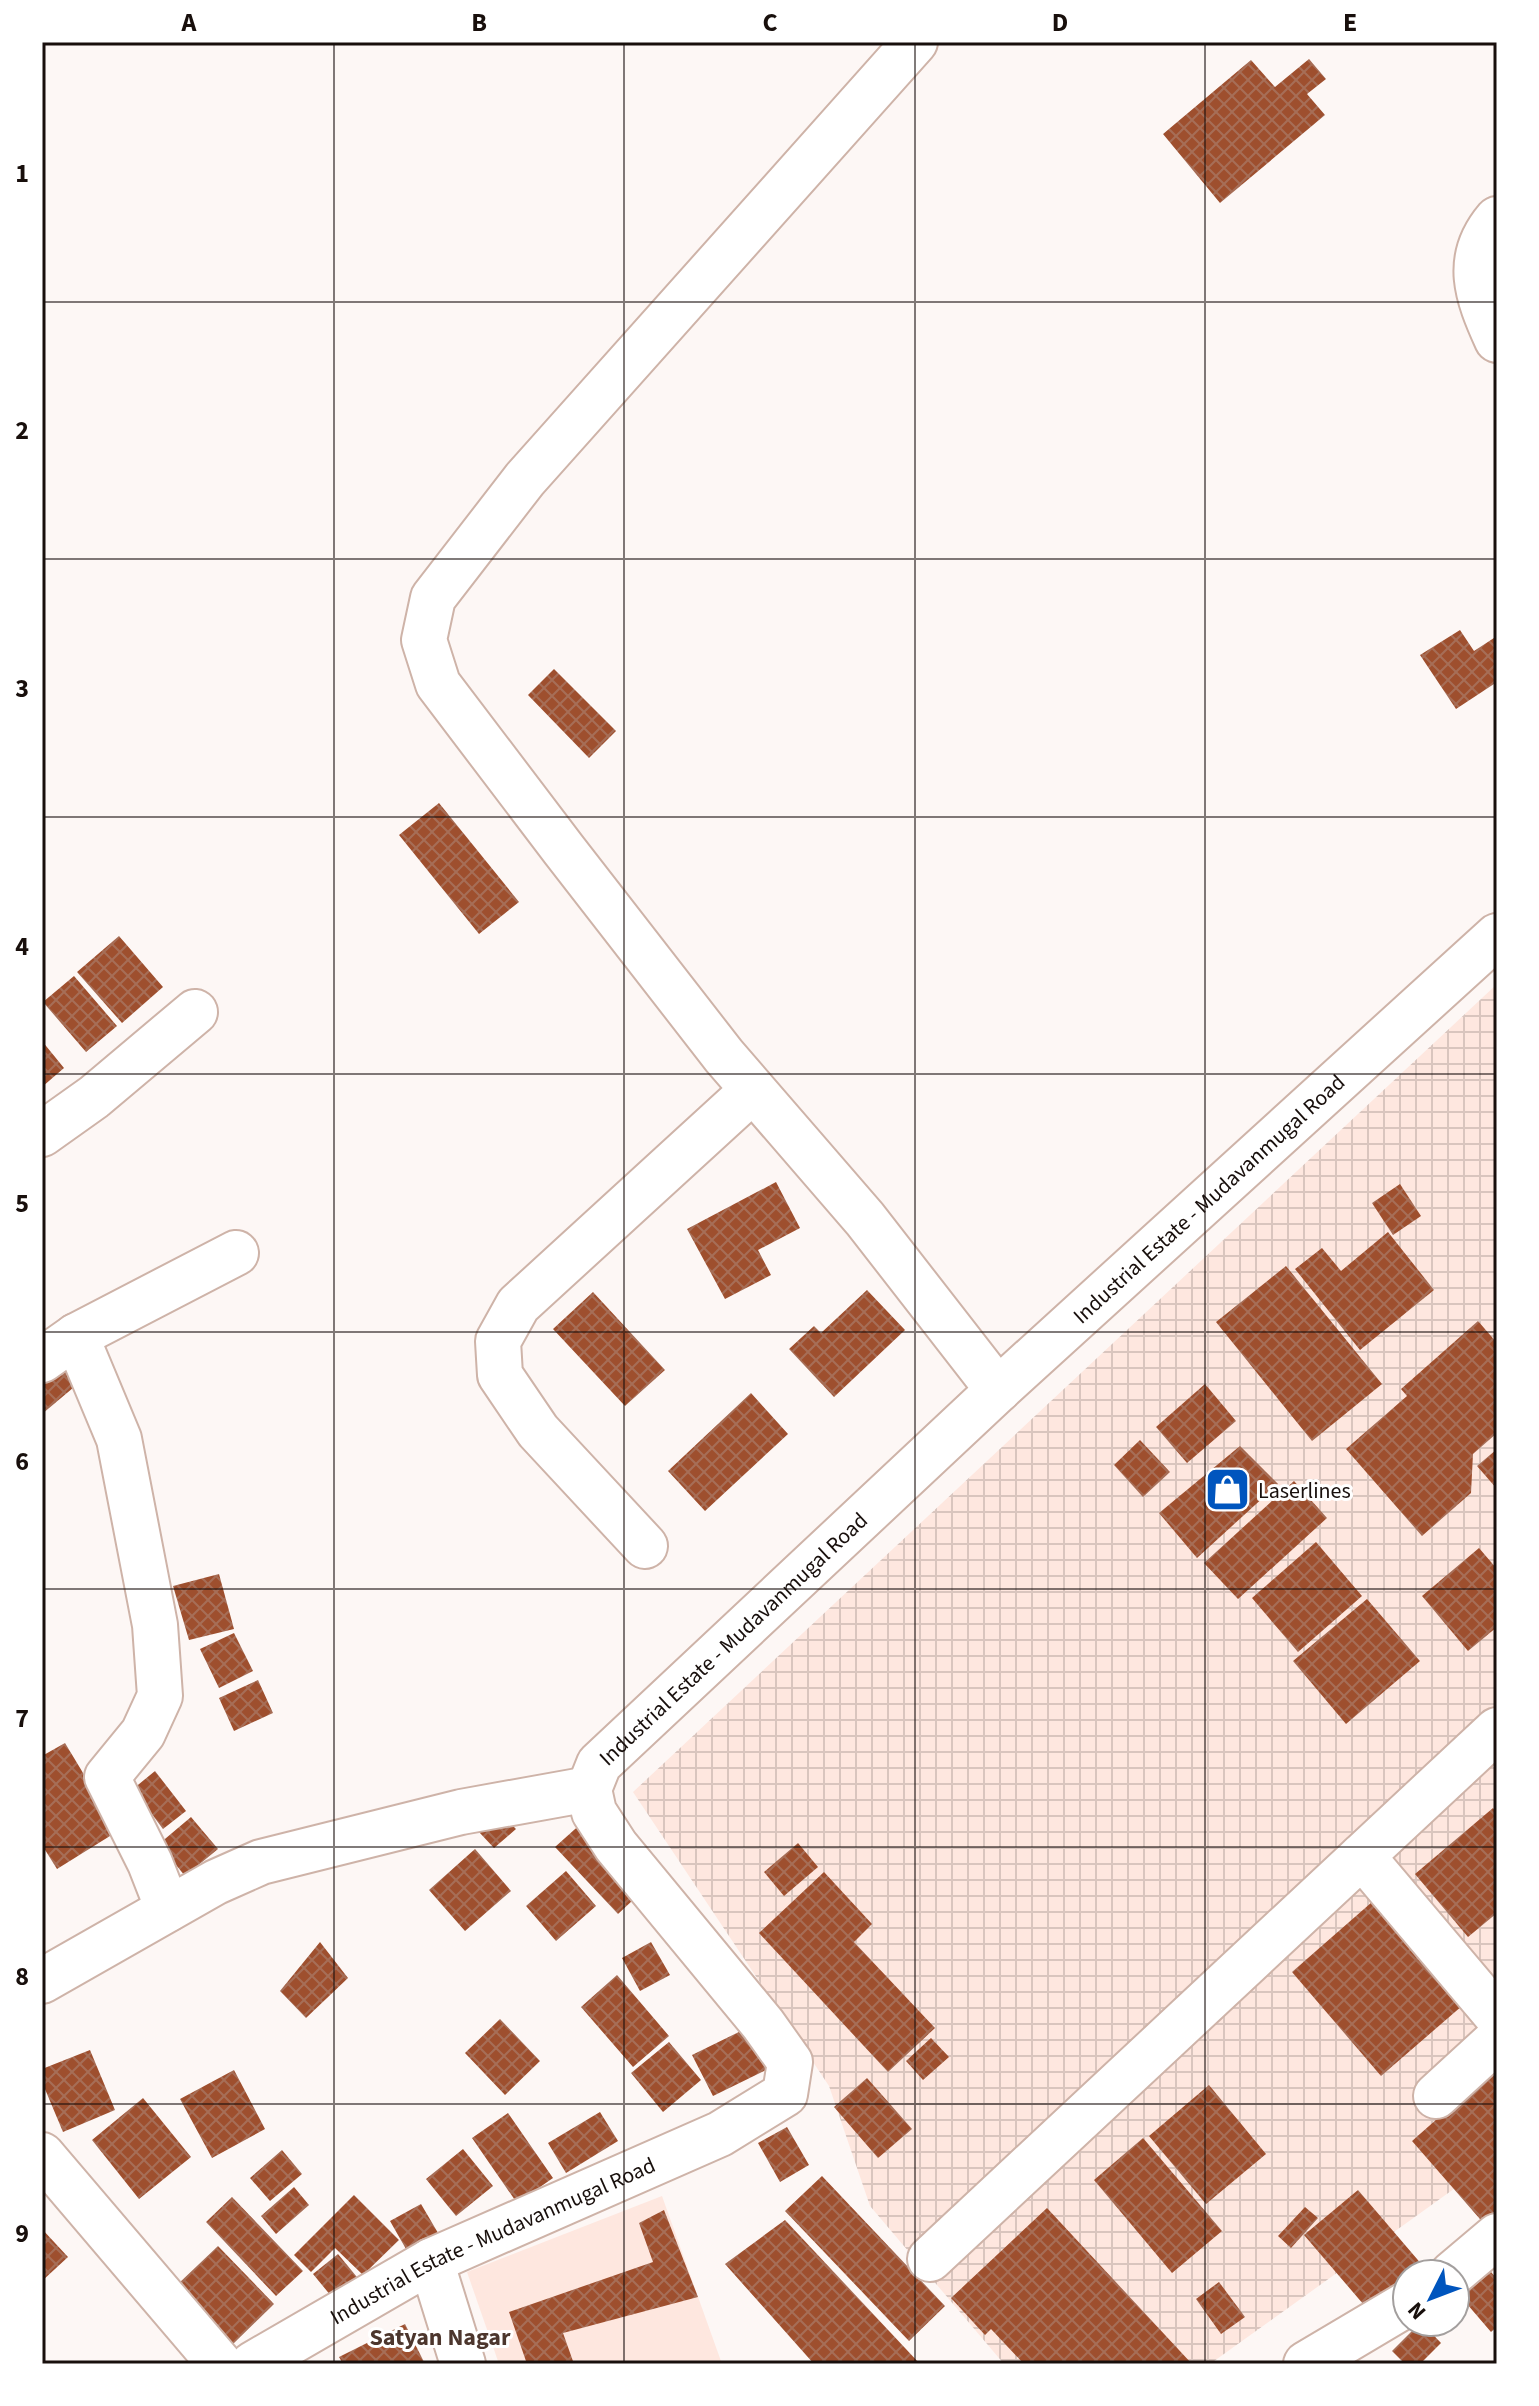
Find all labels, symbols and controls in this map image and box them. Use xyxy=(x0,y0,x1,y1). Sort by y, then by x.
text: A xyxy=(181,4,198,41)
text: B xyxy=(471,4,487,41)
text: C xyxy=(762,4,778,41)
text: D xyxy=(1052,4,1068,41)
text: E xyxy=(1343,4,1357,41)
text: 1 xyxy=(15,155,29,192)
text: 2 xyxy=(15,412,29,449)
text: 3 xyxy=(15,670,29,707)
text: 4 xyxy=(15,928,29,965)
street label: Industrial Estate - Mudavanmugal Road xyxy=(1066,1067,1352,1331)
text: 5 xyxy=(15,1185,29,1222)
text: 6 xyxy=(15,1443,29,1480)
shop icon: Laserlines xyxy=(1203,1466,1251,1514)
place label: Laserlines xyxy=(1258,1475,1351,1507)
street label: Industrial Estate - Mudavanmugal Road xyxy=(592,1505,875,1773)
text: 7 xyxy=(15,1700,29,1737)
text: 8 xyxy=(15,1958,29,1995)
street label: Industrial Estate - Mudavanmugal Road xyxy=(324,2149,661,2333)
text: 9 xyxy=(15,2215,29,2252)
north arrow xyxy=(1391,2258,1471,2338)
text: N xyxy=(1400,2295,1434,2327)
district label: Satyan Nagar xyxy=(369,2320,511,2355)

